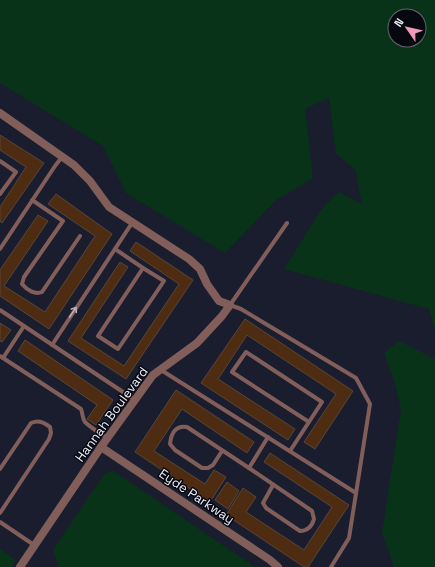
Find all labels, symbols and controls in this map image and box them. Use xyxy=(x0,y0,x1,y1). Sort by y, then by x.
north arrow xyxy=(387,8,427,48)
text: N xyxy=(391,15,407,29)
one-way arrow xyxy=(69,307,77,318)
street label: Hannah Boulevard xyxy=(71,363,152,465)
street label: Eyde Parkway xyxy=(156,465,238,528)

